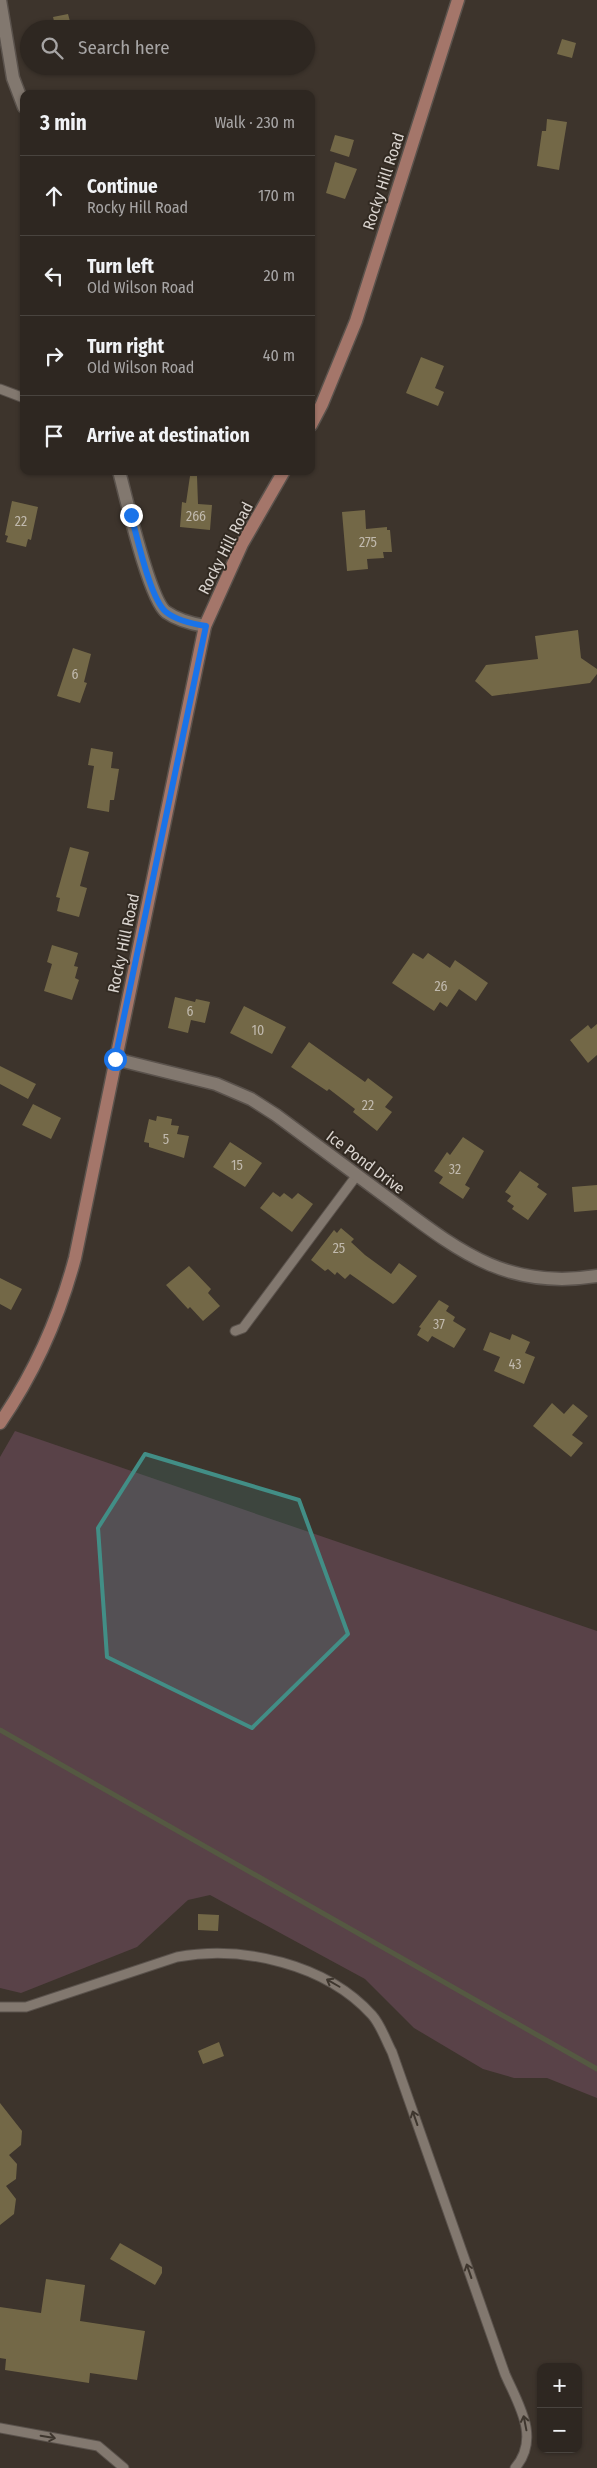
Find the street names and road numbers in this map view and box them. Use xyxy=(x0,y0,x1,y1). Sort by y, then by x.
street label: Rocky Hill Road xyxy=(359,130,408,232)
street label: Rocky Hill Road xyxy=(194,499,257,598)
street label: Rocky Hill Road xyxy=(104,892,143,995)
street label: Ice Pond Drive xyxy=(323,1127,409,1198)

